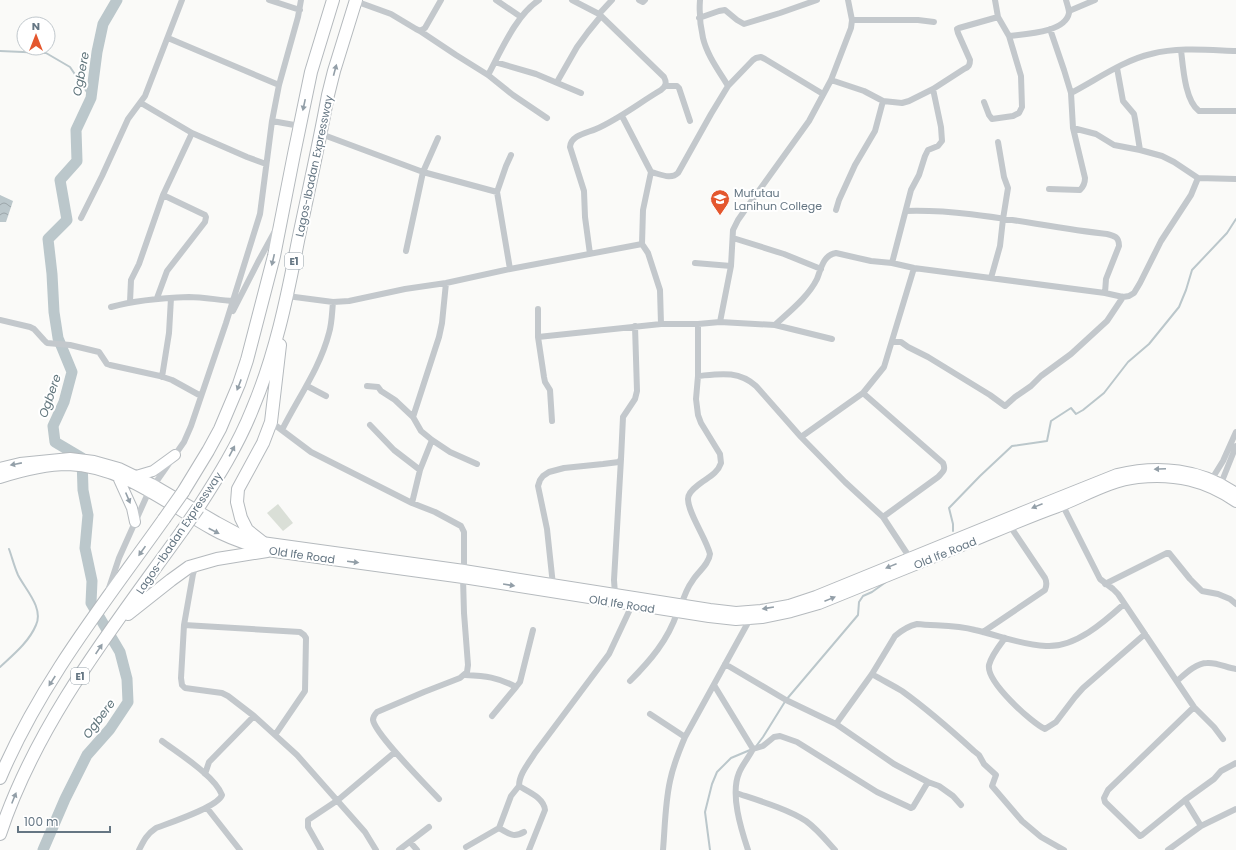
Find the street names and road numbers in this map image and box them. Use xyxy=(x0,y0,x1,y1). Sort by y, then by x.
street label: Lagos-Ibadan Expressway xyxy=(291,93,337,238)
road number: E1 xyxy=(285,253,303,269)
street label: Lagos-Ibadan Expressway xyxy=(132,468,226,597)
street label: Old Ife Road xyxy=(911,533,979,573)
street label: Old Ife Road xyxy=(268,542,336,568)
street label: Old Ife Road xyxy=(588,591,656,617)
road number: E1 xyxy=(71,668,89,684)

